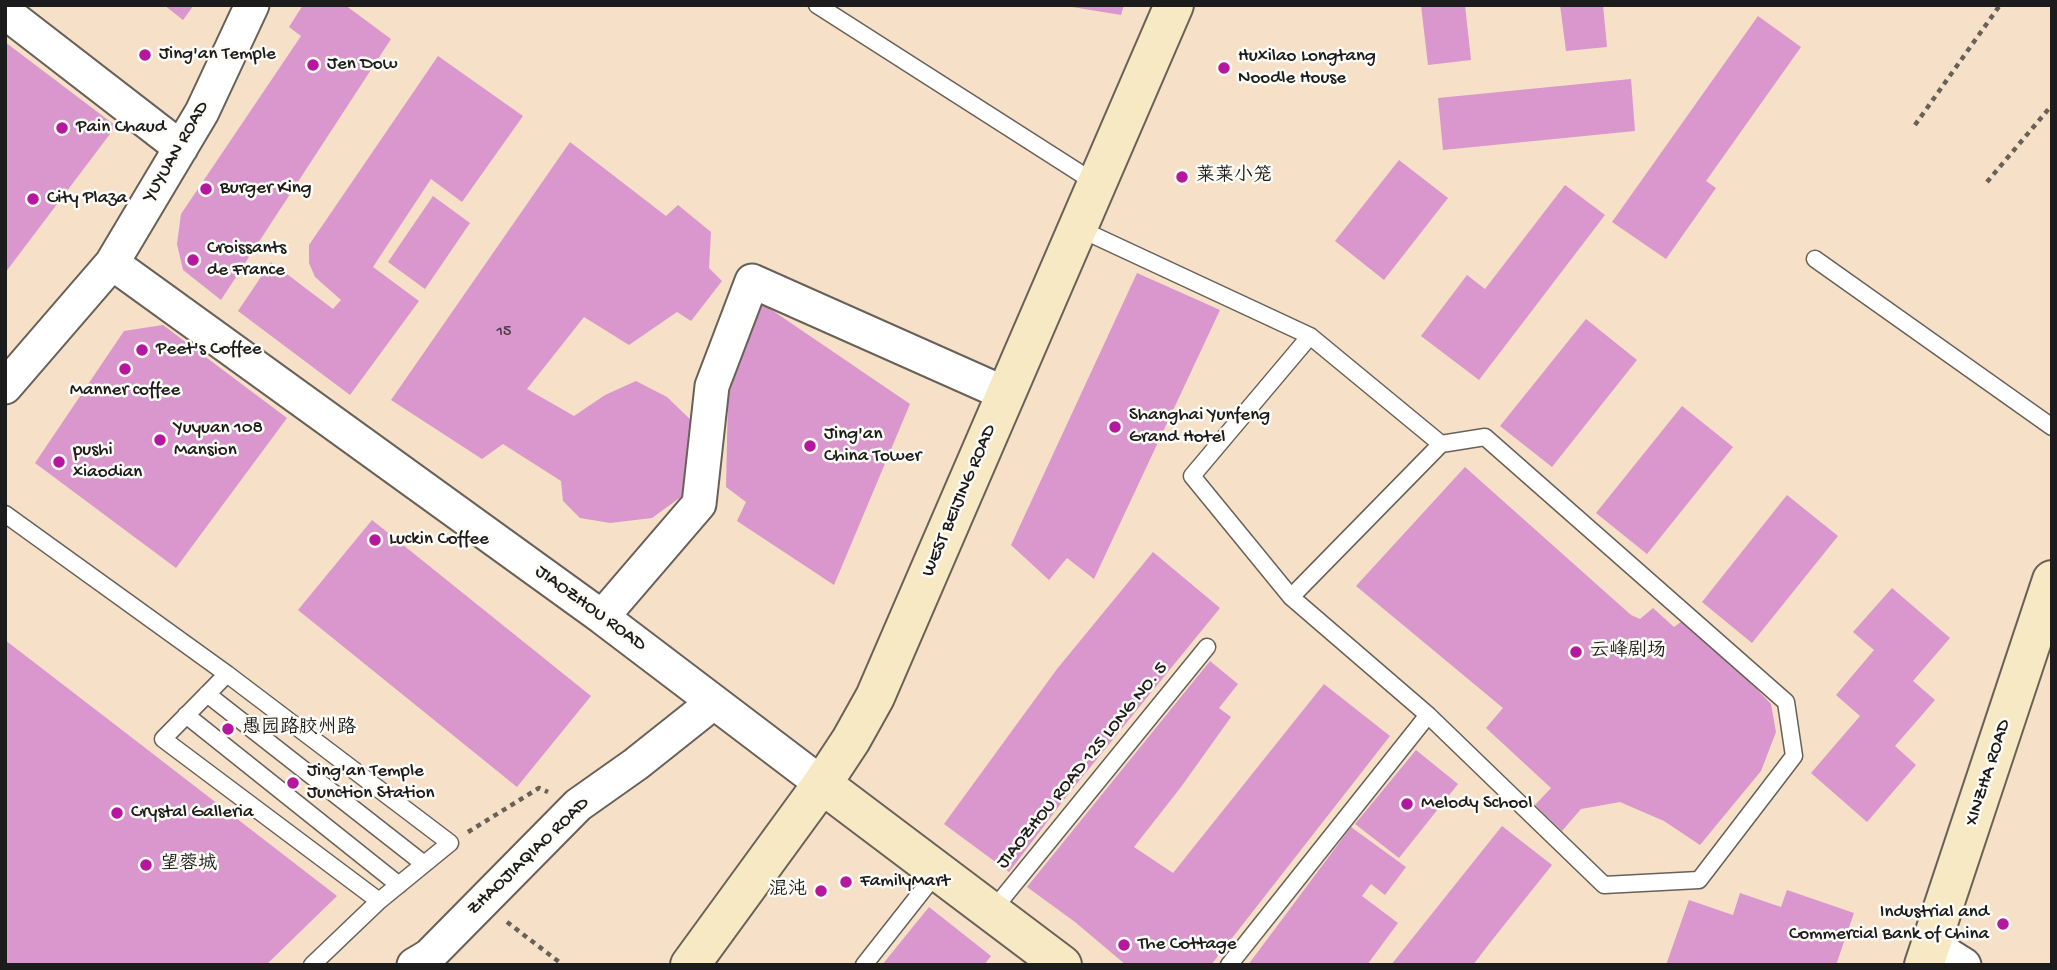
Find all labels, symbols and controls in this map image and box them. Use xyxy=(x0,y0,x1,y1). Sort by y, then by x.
place label: Jing'an Temple xyxy=(159,44,276,66)
place label: Huxilao Longtang Noodle House xyxy=(1238,46,1376,90)
marker: Jing'an Temple xyxy=(137,47,153,63)
place label: Jen Dow xyxy=(327,54,397,76)
marker: Jen Dow xyxy=(305,57,321,73)
marker: Huxilao Longtang Noodle House xyxy=(1216,60,1232,76)
street label: YUYUAN ROAD xyxy=(139,98,215,206)
place label: Pain Chaud xyxy=(76,117,166,139)
marker: Pain Chaud xyxy=(54,120,70,136)
place label: 莱莱小笼 xyxy=(1196,166,1272,188)
marker: 莱莱小笼 xyxy=(1174,169,1190,185)
place label: Burger King xyxy=(220,178,312,200)
marker: Burger King xyxy=(198,181,214,197)
place label: City Plaza xyxy=(47,188,127,210)
marker: City Plaza xyxy=(25,191,41,207)
place label: Croissants de France xyxy=(207,238,286,282)
marker: Croissants de France xyxy=(185,252,201,268)
house number: 15 xyxy=(497,323,511,343)
place label: Peet's Coffee xyxy=(156,339,262,361)
marker: Peet's Coffee xyxy=(134,342,150,358)
marker: Manner coffee xyxy=(117,361,133,377)
place label: Manner coffee xyxy=(70,380,180,402)
place label: Shanghai Yunfeng Grand Hotel xyxy=(1129,405,1270,449)
place label: Yuyuan 108 Mansion xyxy=(174,418,263,462)
marker: Shanghai Yunfeng Grand Hotel xyxy=(1107,419,1123,435)
street label: WEST BEIJING ROAD xyxy=(918,421,1002,581)
place label: Jing'an China Tower xyxy=(824,424,921,468)
marker: Yuyuan 108 Mansion xyxy=(152,432,168,448)
marker: Jing'an China Tower xyxy=(802,438,818,454)
place label: pushi xiaodian xyxy=(73,440,142,484)
marker: pushi xiaodian xyxy=(51,454,67,470)
place label: Luckin Coffee xyxy=(389,529,489,551)
marker: Luckin Coffee xyxy=(367,532,383,548)
street label: JIAOZHOU ROAD xyxy=(530,561,650,657)
place label: 云峰剧场 xyxy=(1590,641,1666,663)
marker: 云峰剧场 xyxy=(1568,644,1584,660)
street label: JIAOZHOU ROAD 125 LONG NO. 5 xyxy=(992,658,1174,874)
street label: XINZHA ROAD xyxy=(1961,717,2017,829)
place label: 愚园路胶州路 xyxy=(242,718,356,740)
marker: 愚园路胶州路 xyxy=(220,721,236,737)
place label: Jing'an Temple Junction Station xyxy=(307,761,435,805)
marker: Jing'an Temple Junction Station xyxy=(285,775,301,791)
street label: ZHAOJIAQIAO ROAD xyxy=(463,793,595,921)
place label: Melody School xyxy=(1421,793,1532,815)
marker: Melody School xyxy=(1399,796,1415,812)
place label: Crystal Galleria xyxy=(131,802,253,824)
marker: Crystal Galleria xyxy=(109,805,125,821)
place label: 望蓉城 xyxy=(160,854,217,876)
marker: 望蓉城 xyxy=(138,857,154,873)
place label: FamilyMart xyxy=(860,871,950,893)
marker: FamilyMart xyxy=(838,874,854,890)
place label: 混沌 xyxy=(769,880,807,902)
marker: 混沌 xyxy=(813,883,829,899)
place label: Industrial and Commercial Bank of China xyxy=(1789,902,1989,946)
marker: Industrial and Commercial Bank of China xyxy=(1995,916,2011,932)
place label: The Cottage xyxy=(1138,934,1237,956)
marker: The Cottage xyxy=(1116,937,1132,953)

